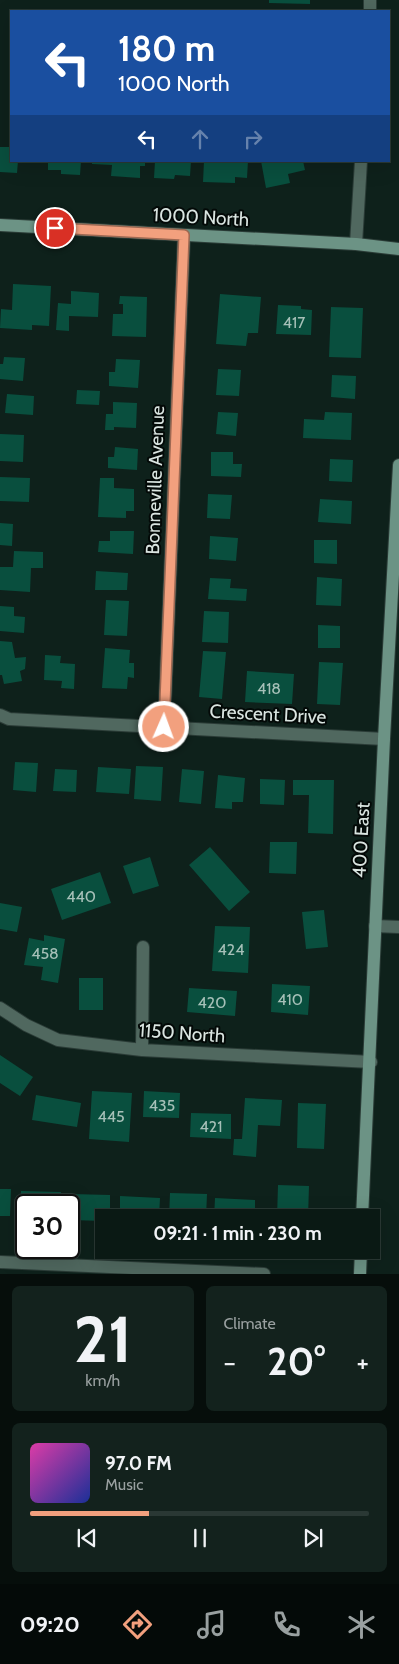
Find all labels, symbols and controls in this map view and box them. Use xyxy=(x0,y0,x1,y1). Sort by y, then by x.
text: 180 m xyxy=(118,27,215,70)
icon: left xyxy=(35,30,100,95)
text: 1000 North xyxy=(118,70,230,97)
icon: left xyxy=(133,125,161,153)
icon: ahead xyxy=(186,125,214,153)
icon: right xyxy=(239,125,267,153)
street label: 1000 North xyxy=(152,203,250,231)
pin xyxy=(34,207,76,249)
icon: arrive xyxy=(41,214,69,242)
house number: 417 xyxy=(283,313,305,332)
street label: Bonneville Avenue xyxy=(141,405,169,555)
house number: 418 xyxy=(257,679,281,698)
street label: Crescent Drive xyxy=(209,699,327,729)
position arrow xyxy=(137,700,189,752)
street label: 400 East xyxy=(348,801,374,878)
house number: 440 xyxy=(66,887,96,906)
house number: 424 xyxy=(218,940,244,959)
house number: 458 xyxy=(31,944,59,963)
house number: 410 xyxy=(277,990,303,1009)
house number: 420 xyxy=(198,993,226,1012)
street label: 1150 North xyxy=(138,1019,226,1047)
house number: 435 xyxy=(149,1096,175,1115)
house number: 445 xyxy=(97,1107,125,1126)
house number: 421 xyxy=(200,1117,222,1136)
speed limit sign: 30 xyxy=(15,1194,80,1259)
text: 09:21 · 1 min · 230 m xyxy=(153,1222,322,1245)
text: 21 xyxy=(74,1299,132,1378)
text: Climate xyxy=(224,1314,276,1333)
text: 20° xyxy=(267,1338,325,1385)
text: − xyxy=(224,1345,236,1379)
text: + xyxy=(357,1345,369,1379)
text: km/h xyxy=(85,1371,120,1390)
text: 97.0 FM xyxy=(105,1452,172,1475)
text: Music xyxy=(105,1475,143,1494)
icon: previous xyxy=(73,1524,101,1552)
icon: pause xyxy=(186,1524,214,1552)
icon: next xyxy=(299,1524,327,1552)
icon: directions xyxy=(120,1607,155,1642)
icon: music xyxy=(194,1607,229,1642)
icon: phone xyxy=(269,1607,304,1642)
icon: climate xyxy=(344,1607,379,1642)
text: 09:20 xyxy=(20,1611,80,1638)

